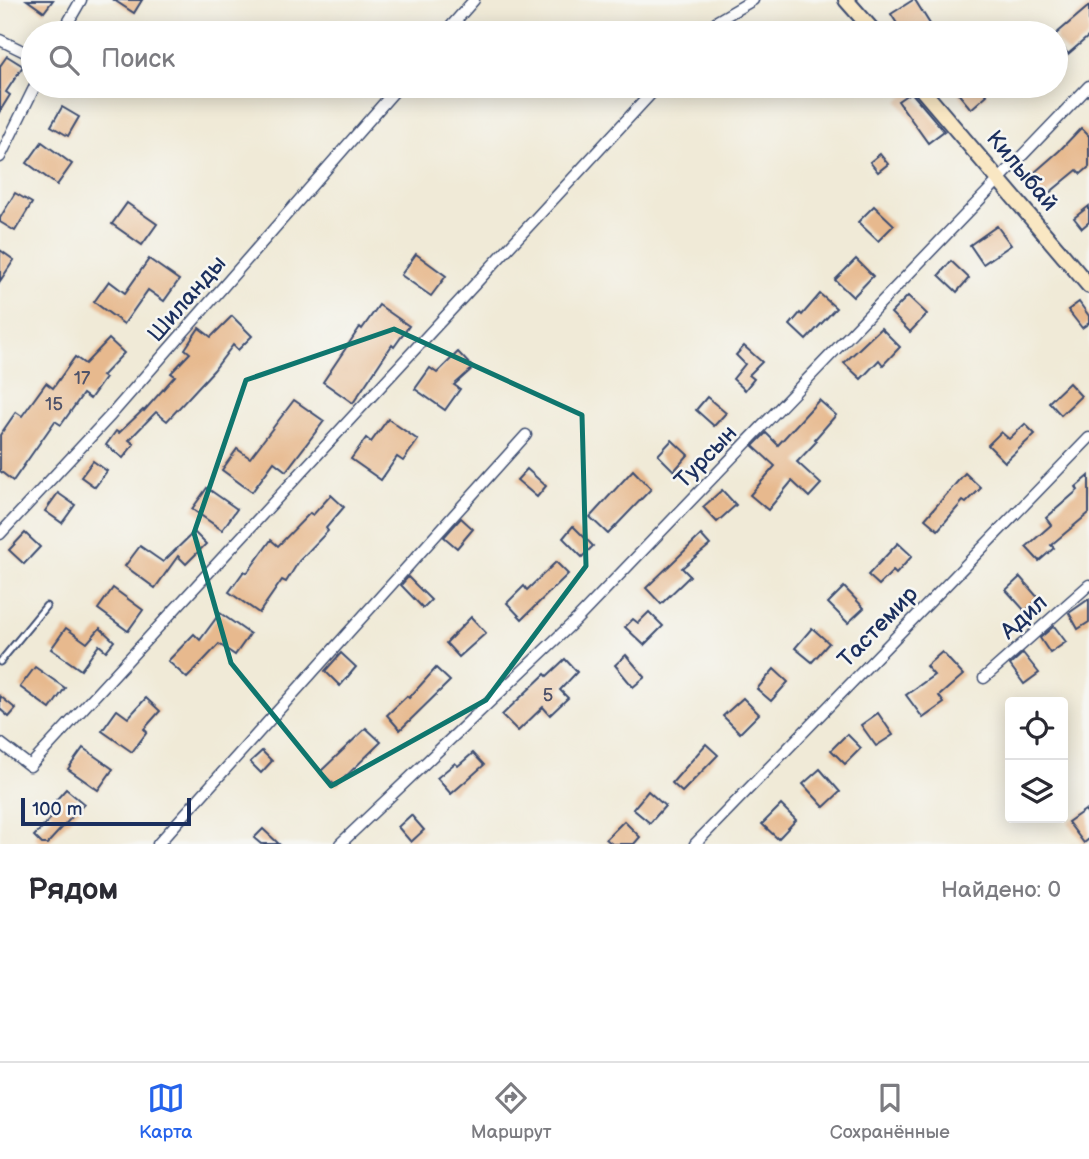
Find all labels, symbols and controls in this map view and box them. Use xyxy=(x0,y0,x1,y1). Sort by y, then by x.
search box xyxy=(21,21,1068,98)
icon: search xyxy=(45,41,83,79)
text: Поиск xyxy=(101,44,175,75)
street label: Килыбай xyxy=(980,125,1064,217)
street label: Шиланды xyxy=(142,250,232,348)
house number: 17 xyxy=(74,367,91,390)
house number: 15 xyxy=(45,393,63,416)
street label: Турсын xyxy=(669,419,743,495)
street label: Тастемир xyxy=(832,580,924,674)
street label: Адил xyxy=(994,589,1053,646)
house number: 5 xyxy=(543,684,554,707)
map controls xyxy=(1005,697,1068,823)
button: locate xyxy=(1005,697,1068,760)
button: layers xyxy=(1005,760,1068,823)
scale bar xyxy=(21,795,191,827)
text: 100 m xyxy=(32,798,83,821)
text: Рядом xyxy=(28,872,118,908)
text: Найдено: 0 xyxy=(941,876,1061,904)
tab: Карта xyxy=(139,1079,193,1144)
tab: Маршрут xyxy=(471,1079,552,1144)
tab: Сохранённые xyxy=(830,1079,950,1144)

